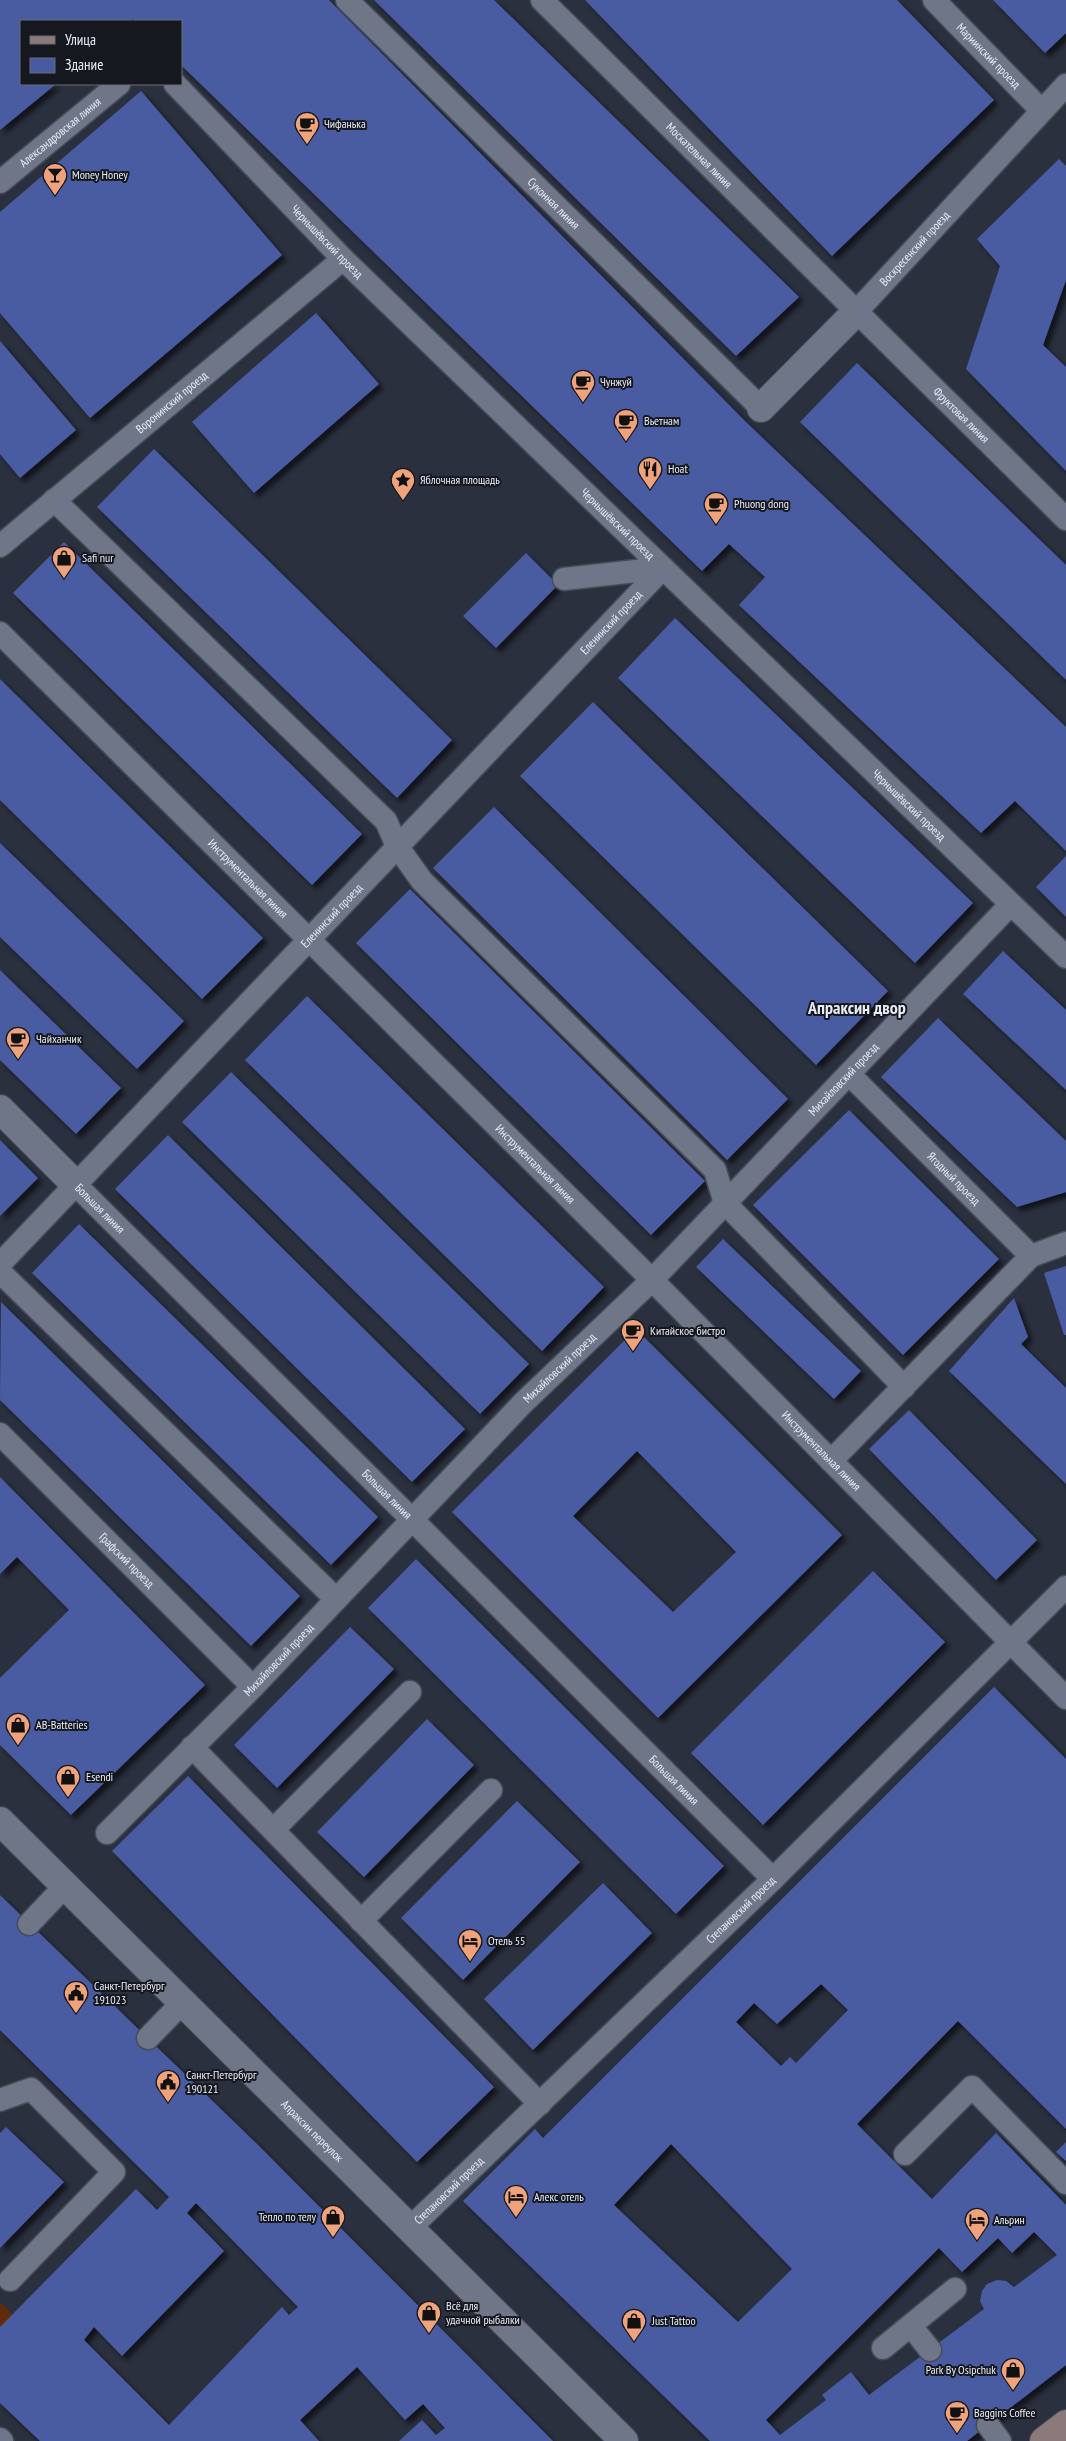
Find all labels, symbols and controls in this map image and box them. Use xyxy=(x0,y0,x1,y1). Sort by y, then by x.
legend xyxy=(20,20,182,85)
street label: Мариинский проезд xyxy=(954,20,1024,92)
text: Улица xyxy=(65,30,96,49)
text: Здание xyxy=(65,55,103,74)
street label: Александровская линия xyxy=(16,94,104,170)
cafe icon: Чифанька xyxy=(294,111,320,145)
place label: Чифанька xyxy=(324,116,366,131)
street label: Москательная линия xyxy=(663,119,736,191)
bar icon: Money Honey xyxy=(42,162,68,196)
place label: Money Honey xyxy=(72,167,128,182)
street label: Суконная линия xyxy=(525,174,583,232)
street label: Чернышёвский проезд xyxy=(288,202,367,282)
street label: Воскресенский проезд xyxy=(876,207,953,289)
street label: Воронинский проезд xyxy=(132,367,211,436)
cafe icon: Чунжуй xyxy=(570,369,596,403)
place label: Чунжуй xyxy=(600,374,632,389)
street label: Фруктовая линия xyxy=(930,384,993,446)
cafe icon: Вьетнам xyxy=(613,408,639,442)
place label: Вьетнам xyxy=(644,413,679,428)
restaurant icon: Hoat xyxy=(637,456,663,490)
place label: Hoat xyxy=(668,461,688,476)
place icon: Яблочная площадь xyxy=(390,467,416,501)
place label: Яблочная площадь xyxy=(420,472,500,487)
street label: Чернышёвский проезд xyxy=(578,485,658,563)
cafe icon: Phuong dong xyxy=(703,491,729,525)
place label: Phuong dong xyxy=(734,496,789,511)
shop icon: Safi nur xyxy=(51,545,77,579)
place label: Safi nur xyxy=(82,550,114,565)
street label: Еленинский проезд xyxy=(577,586,645,657)
street label: Чернышёвский проезд xyxy=(869,766,950,844)
street label: Инструментальная линия xyxy=(205,836,291,922)
street label: Еленинский проезд xyxy=(297,880,366,951)
district label: Апраксин двор xyxy=(807,996,906,1019)
cafe icon: Чайханчик xyxy=(5,1026,31,1060)
place label: Чайханчик xyxy=(36,1031,82,1046)
street label: Михайловский проезд xyxy=(805,1039,882,1119)
street label: Инструментальная линия xyxy=(492,1121,579,1207)
street label: Ягодный проезд xyxy=(924,1149,984,1209)
street label: Большая линия xyxy=(72,1180,129,1237)
cafe icon: Китайское бистро xyxy=(620,1318,646,1352)
place label: Китайское бистро xyxy=(650,1323,725,1338)
street label: Михайловский проезд xyxy=(520,1329,599,1406)
street label: Инструментальная линия xyxy=(779,1407,865,1494)
street label: Большая линия xyxy=(359,1466,416,1522)
street label: Графский проезд xyxy=(96,1529,158,1591)
street label: Михайловский проезд xyxy=(240,1619,317,1699)
shop icon: AB-Batteries xyxy=(5,1712,31,1746)
place label: AB-Batteries xyxy=(36,1717,88,1732)
street label: Большая линия xyxy=(646,1752,703,1808)
shop icon: Esendi xyxy=(55,1764,81,1798)
place label: Esendi xyxy=(86,1769,113,1784)
street label: Степановский проезд xyxy=(703,1872,779,1946)
hotel icon: Отель 55 xyxy=(457,1928,483,1962)
place label: Отель 55 xyxy=(488,1933,525,1948)
place label: Санкт-Петербург 191023 xyxy=(94,1978,165,2007)
public building icon: Санкт-Петербург 191023 xyxy=(63,1980,89,2014)
place label: Санкт-Петербург 190121 xyxy=(186,2067,257,2096)
public building icon: Санкт-Петербург 190121 xyxy=(155,2069,181,2103)
street label: Апраксин переулок xyxy=(278,2097,347,2165)
street label: Степановский проезд xyxy=(411,2153,487,2227)
hotel icon: Алекс отель xyxy=(503,2184,529,2218)
place label: Алекс отель xyxy=(534,2189,584,2204)
shop icon: Тепло по телу xyxy=(320,2204,346,2238)
hotel icon: Альрин xyxy=(964,2207,990,2241)
place label: Тепло по телу xyxy=(258,2209,316,2224)
place label: Альрин xyxy=(994,2212,1025,2227)
place label: Всё для удачной рыбалки xyxy=(446,2298,520,2327)
shop icon: Всё для удачной рыбалки xyxy=(416,2300,442,2334)
shop icon: Just Tattoo xyxy=(621,2308,647,2342)
place label: Just Tattoo xyxy=(651,2313,696,2328)
shop icon: Park By Osipchuk xyxy=(1000,2357,1026,2391)
place label: Park By Osipchuk xyxy=(926,2362,996,2377)
cafe icon: Baggins Coffee xyxy=(944,2400,970,2434)
place label: Baggins Coffee xyxy=(974,2405,1035,2420)

